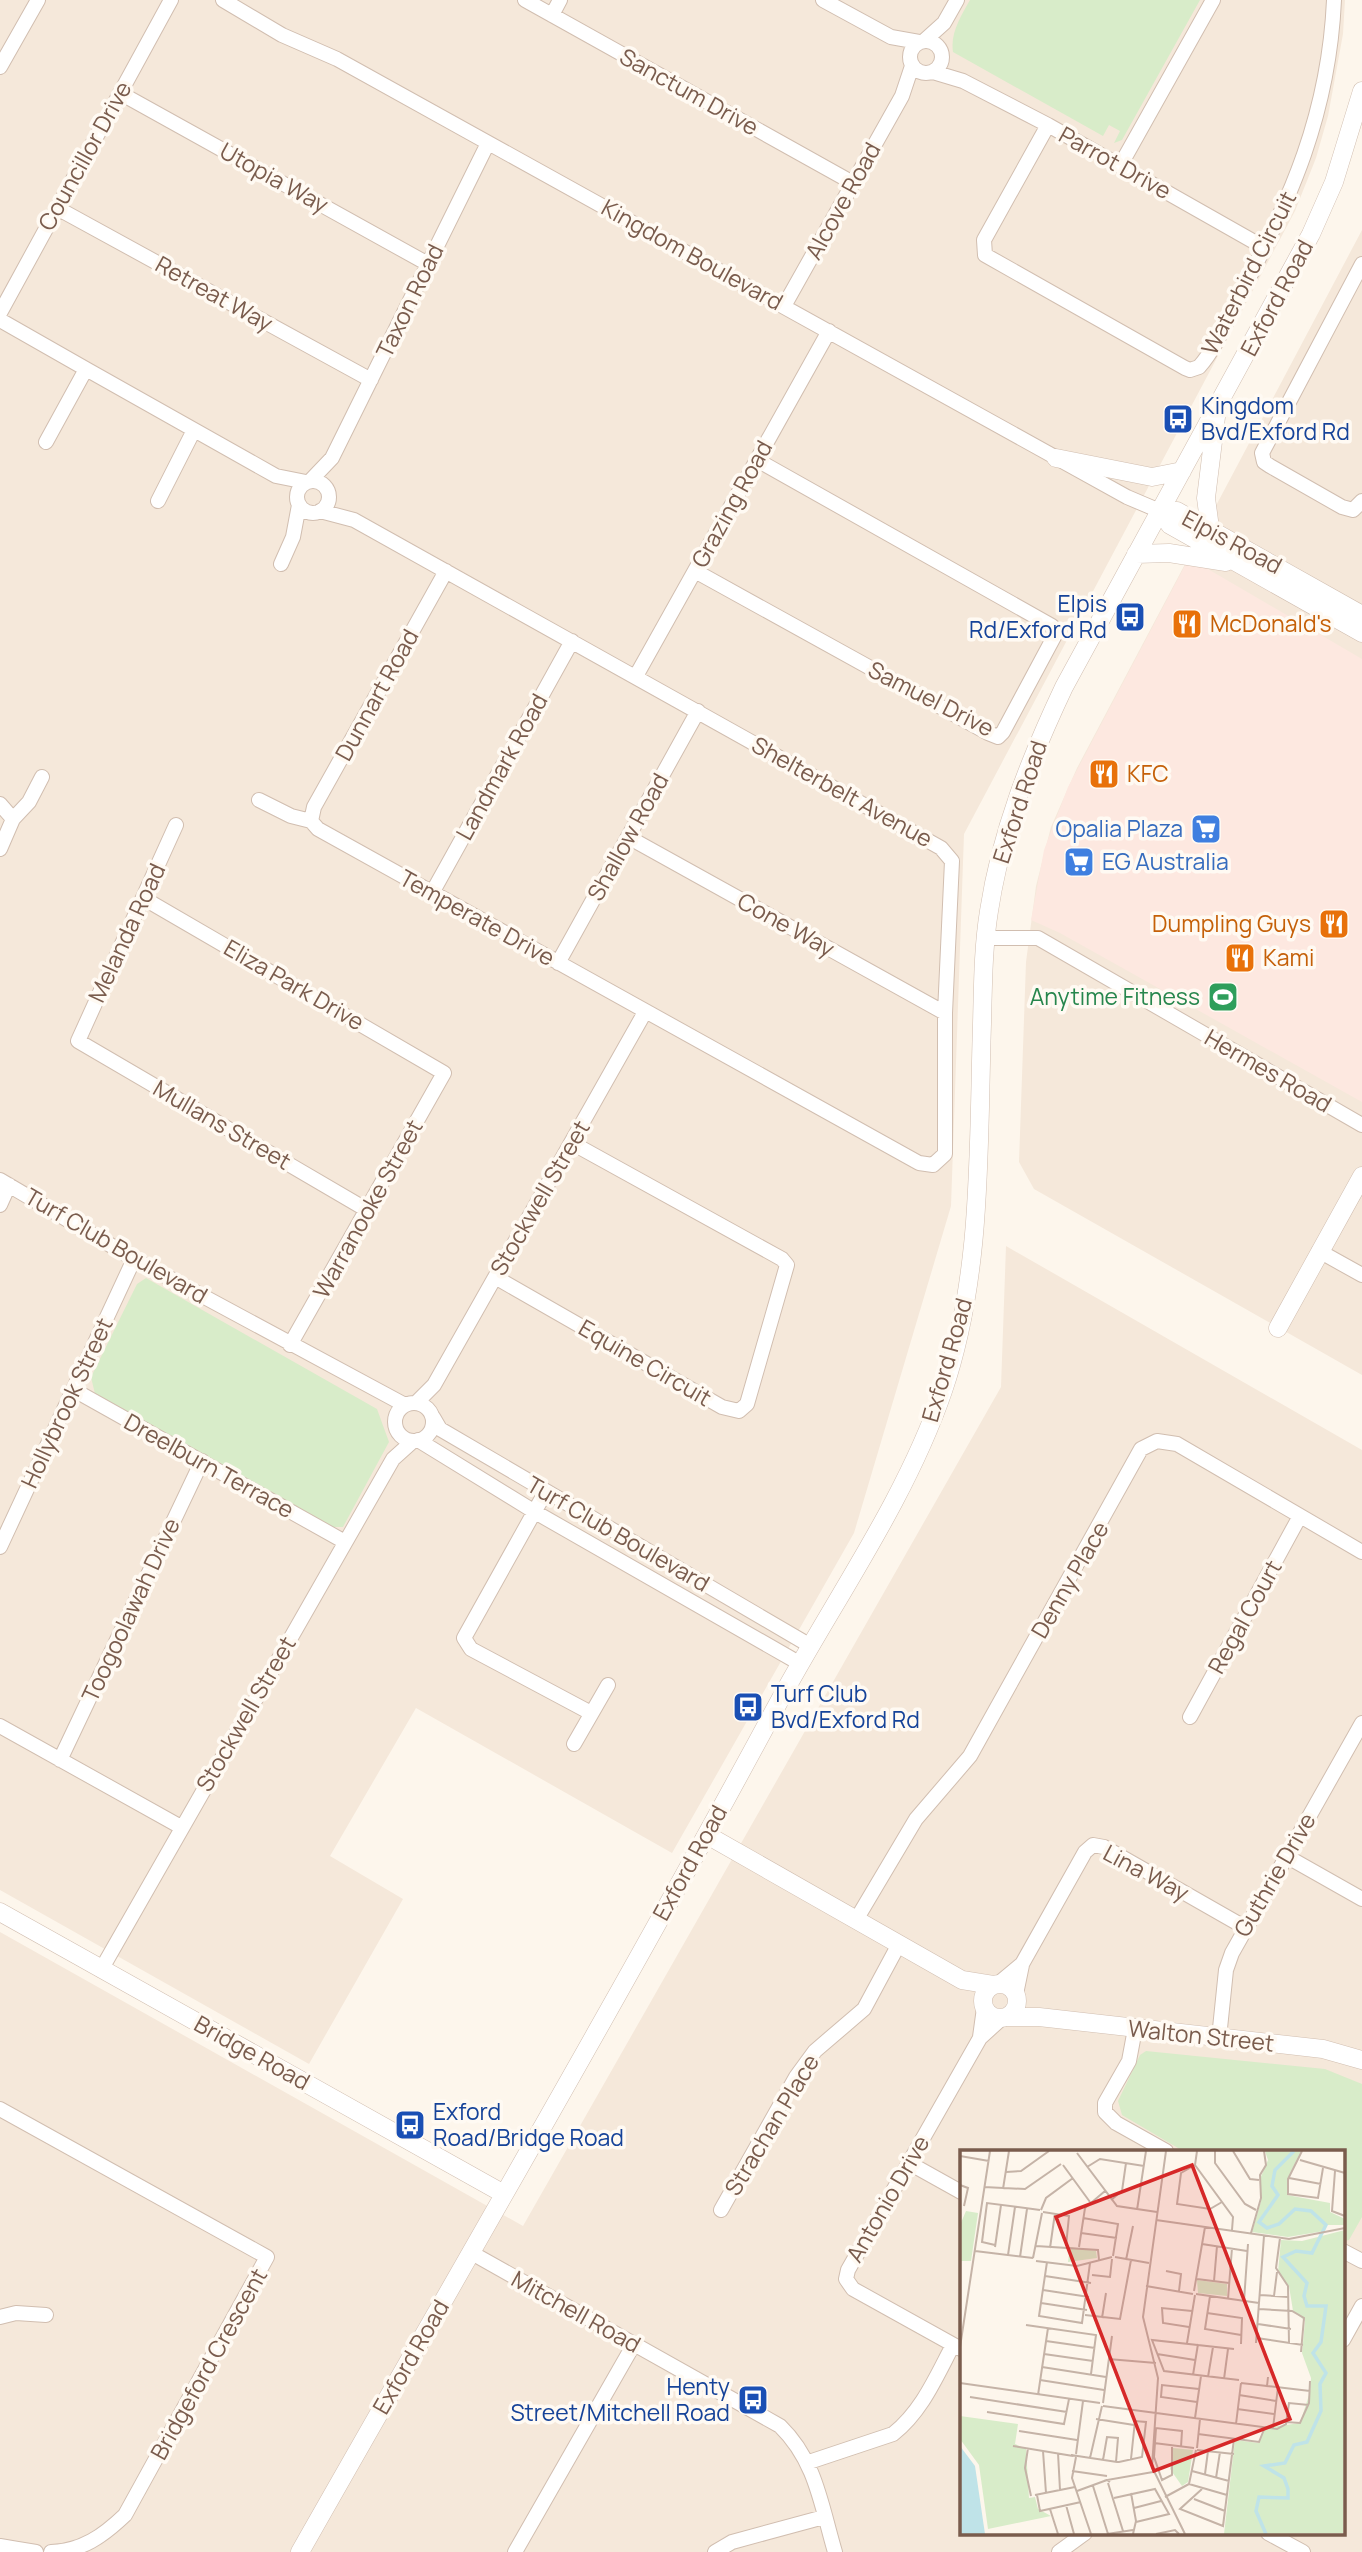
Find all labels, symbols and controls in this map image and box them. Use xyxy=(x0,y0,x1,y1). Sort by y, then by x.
street label: Sanctum Drive xyxy=(614,40,765,142)
street label: Councillor Drive xyxy=(30,75,138,236)
street label: Parrot Drive xyxy=(1054,118,1177,206)
street label: Utopia Way xyxy=(214,134,335,220)
street label: Alcove Road xyxy=(797,136,887,265)
street label: Waterbird Circuit xyxy=(1193,185,1303,360)
street label: Kingdom Boulevard xyxy=(596,191,789,317)
street label: Exford Road xyxy=(1232,234,1320,361)
street label: Taxon Road xyxy=(368,238,450,363)
street label: Retreat Way xyxy=(150,248,279,339)
place label: Kingdom Bvd/Exford Rd xyxy=(1201,389,1350,447)
bus stop icon: Kingdom Bvd/Exford Rd xyxy=(1161,402,1195,436)
street label: Grazing Road xyxy=(683,434,779,573)
street label: Elpis Road xyxy=(1177,501,1288,581)
place label: Elpis Rd/Exford Rd xyxy=(969,587,1107,645)
bus stop icon: Elpis Rd/Exford Rd xyxy=(1113,600,1147,634)
restaurant icon: McDonald's xyxy=(1170,607,1204,641)
place label: McDonald's xyxy=(1210,607,1332,639)
street label: Dunnart Road xyxy=(327,623,425,766)
street label: Samuel Drive xyxy=(863,653,1000,744)
street label: Landmark Road xyxy=(448,688,555,845)
street label: Shelterbelt Avenue xyxy=(746,728,939,854)
street label: Exford Road xyxy=(984,736,1054,867)
restaurant icon: KFC xyxy=(1087,757,1121,791)
place label: KFC xyxy=(1127,757,1169,789)
street label: Shallow Road xyxy=(579,767,675,906)
place label: Opalia Plaza xyxy=(1056,812,1183,844)
supermarket icon: Opalia Plaza xyxy=(1189,812,1223,846)
supermarket icon: EG Australia xyxy=(1062,845,1096,879)
place label: EG Australia xyxy=(1102,845,1229,877)
street label: Melanda Road xyxy=(80,858,172,1007)
street label: Temperate Drive xyxy=(394,861,561,973)
street label: Cone Way xyxy=(732,884,841,964)
place label: Dumpling Guys xyxy=(1152,907,1311,939)
restaurant icon: Dumpling Guys xyxy=(1317,907,1351,941)
street label: Eliza Park Drive xyxy=(219,931,370,1037)
restaurant icon: Kami xyxy=(1223,941,1257,975)
place label: Kami xyxy=(1263,941,1314,973)
place label: Anytime Fitness xyxy=(1030,980,1200,1012)
sports icon: Anytime Fitness xyxy=(1206,980,1240,1014)
street label: Hermes Road xyxy=(1199,1021,1338,1119)
street label: Mullans Street xyxy=(148,1072,297,1177)
street label: Warranooke Street xyxy=(305,1113,430,1304)
street label: Stockwell Street xyxy=(482,1114,597,1281)
street label: Turf Club Boulevard xyxy=(19,1180,214,1311)
street label: Exford Road xyxy=(913,1294,979,1425)
street label: Equine Circuit xyxy=(573,1311,718,1413)
street label: Hollybrook Street xyxy=(13,1312,120,1493)
street label: Dreelburn Terrace xyxy=(119,1405,300,1525)
street label: Turf Club Boulevard xyxy=(521,1468,716,1599)
street label: Toogoolawah Drive xyxy=(73,1512,187,1707)
street label: Denny Place xyxy=(1023,1515,1115,1644)
street label: Regal Court xyxy=(1200,1554,1289,1679)
street label: Stockwell Street xyxy=(188,1630,303,1797)
place label: Turf Club Bvd/Exford Rd xyxy=(771,1677,920,1735)
bus stop icon: Turf Club Bvd/Exford Rd xyxy=(731,1690,765,1724)
street label: Exford Road xyxy=(644,1799,734,1926)
street label: Guthrie Drive xyxy=(1226,1807,1323,1942)
street label: Lina Way xyxy=(1098,1836,1195,1908)
street label: Bridge Road xyxy=(189,2007,316,2097)
street label: Walton Street xyxy=(1126,2011,1276,2059)
street label: Strachan Place xyxy=(716,2048,826,2201)
place label: Exford Road/Bridge Road xyxy=(433,2095,624,2153)
bus stop icon: Exford Road/Bridge Road xyxy=(393,2108,427,2142)
street label: Antonio Drive xyxy=(838,2129,936,2268)
inset map xyxy=(960,2150,1344,2534)
street label: Bridgeford Crescent xyxy=(142,2262,274,2465)
street label: Mitchell Road xyxy=(506,2262,647,2360)
street label: Exford Road xyxy=(364,2293,456,2420)
place label: Henty Street/Mitchell Road xyxy=(510,2370,730,2428)
bus stop icon: Henty Street/Mitchell Road xyxy=(736,2383,770,2417)

